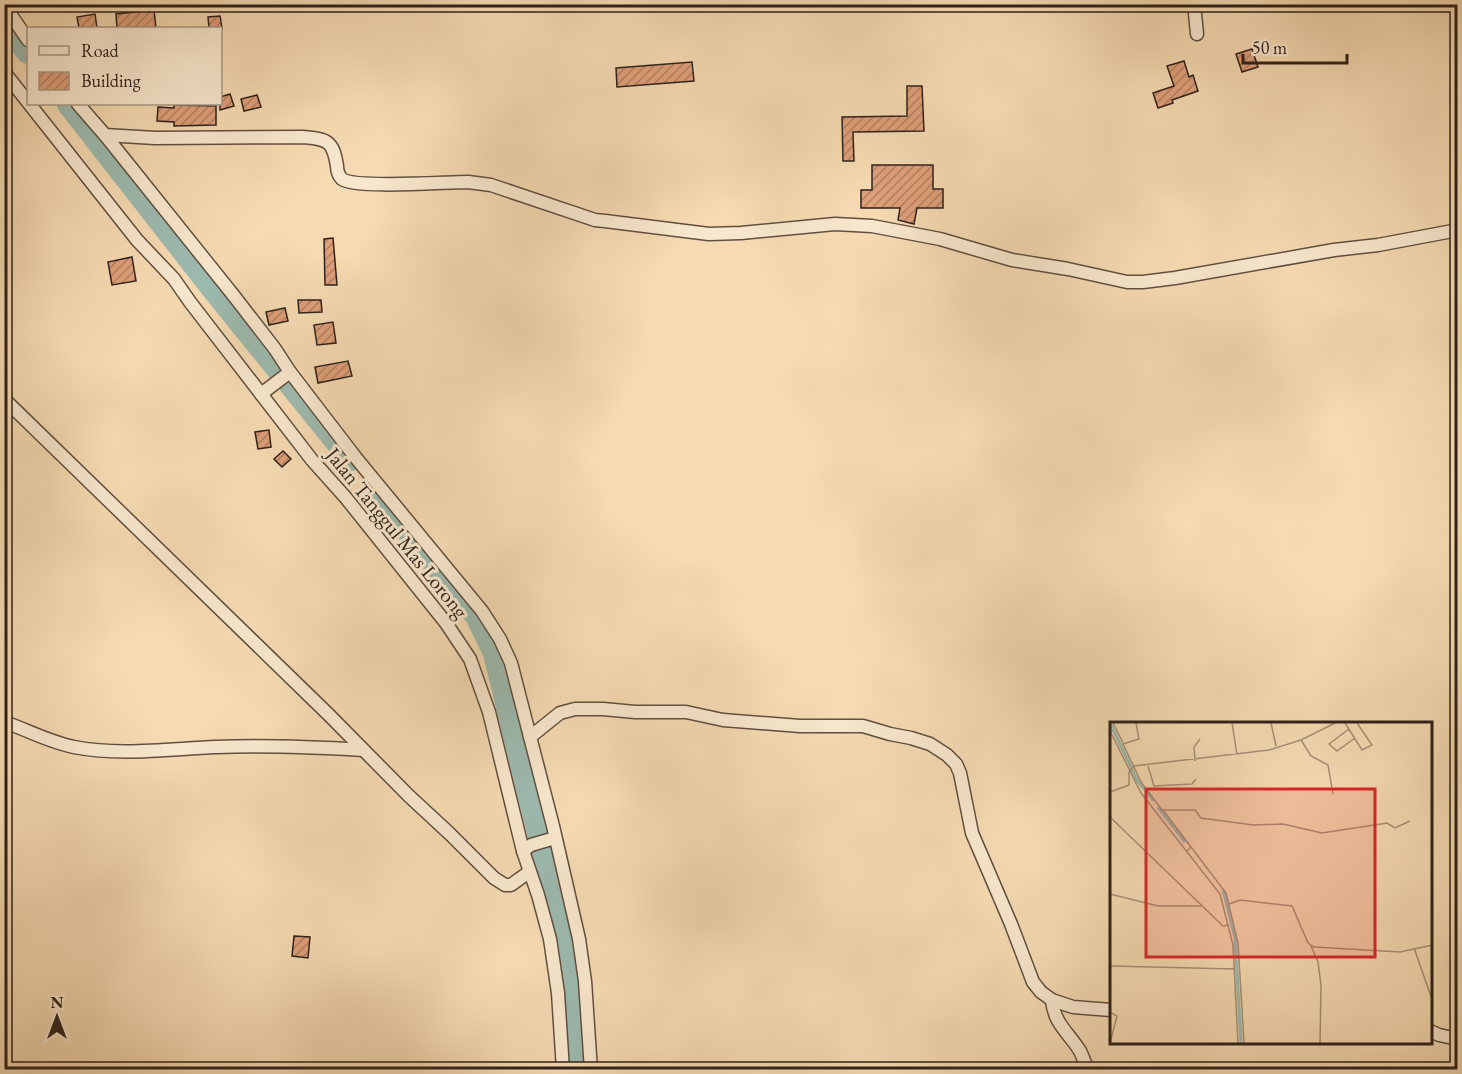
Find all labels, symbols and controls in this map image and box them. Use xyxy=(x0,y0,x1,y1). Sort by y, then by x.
legend xyxy=(27,27,222,105)
scale bar xyxy=(1243,27,1346,65)
text: 50 m xyxy=(1252,36,1287,59)
text: Road xyxy=(81,39,120,62)
text: Building xyxy=(81,69,141,92)
street label: Jalan Tanggul Mas Lorong xyxy=(319,440,475,624)
inset map xyxy=(1110,722,1432,1044)
north arrow xyxy=(27,987,87,1047)
text: N xyxy=(51,992,64,1013)

